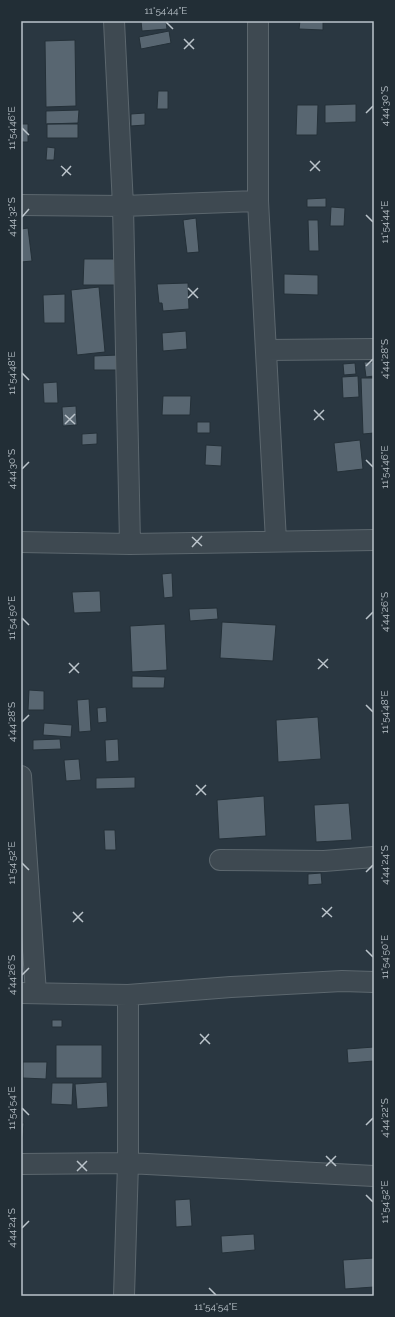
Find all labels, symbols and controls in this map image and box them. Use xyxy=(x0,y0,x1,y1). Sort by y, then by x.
text: 11°54'44"E xyxy=(145,5,187,16)
text: 4°44'30"S xyxy=(379,86,390,126)
text: 11°54'46"E xyxy=(6,106,17,150)
text: 4°44'32"S xyxy=(6,197,17,237)
text: 11°54'44"E xyxy=(379,201,390,243)
text: 4°44'28"S xyxy=(379,339,390,379)
text: 11°54'48"E xyxy=(6,351,17,395)
text: 11°54'46"E xyxy=(379,445,390,489)
text: 4°44'30"S xyxy=(6,449,17,489)
text: 4°44'26"S xyxy=(379,592,390,632)
text: 11°54'50"E xyxy=(6,596,17,640)
text: 11°54'48"E xyxy=(379,690,390,734)
text: 4°44'28"S xyxy=(6,702,17,742)
text: 11°54'52"E xyxy=(6,841,17,885)
text: 4°44'24"S xyxy=(379,845,390,885)
text: 11°54'50"E xyxy=(379,935,390,979)
text: 4°44'26"S xyxy=(6,955,17,995)
text: 11°54'54"E xyxy=(6,1086,17,1130)
text: 4°44'22"S xyxy=(379,1098,390,1138)
text: 11°54'52"E xyxy=(379,1180,390,1224)
text: 4°44'24"S xyxy=(6,1208,17,1248)
text: 11°54'54"E xyxy=(194,1301,238,1312)

